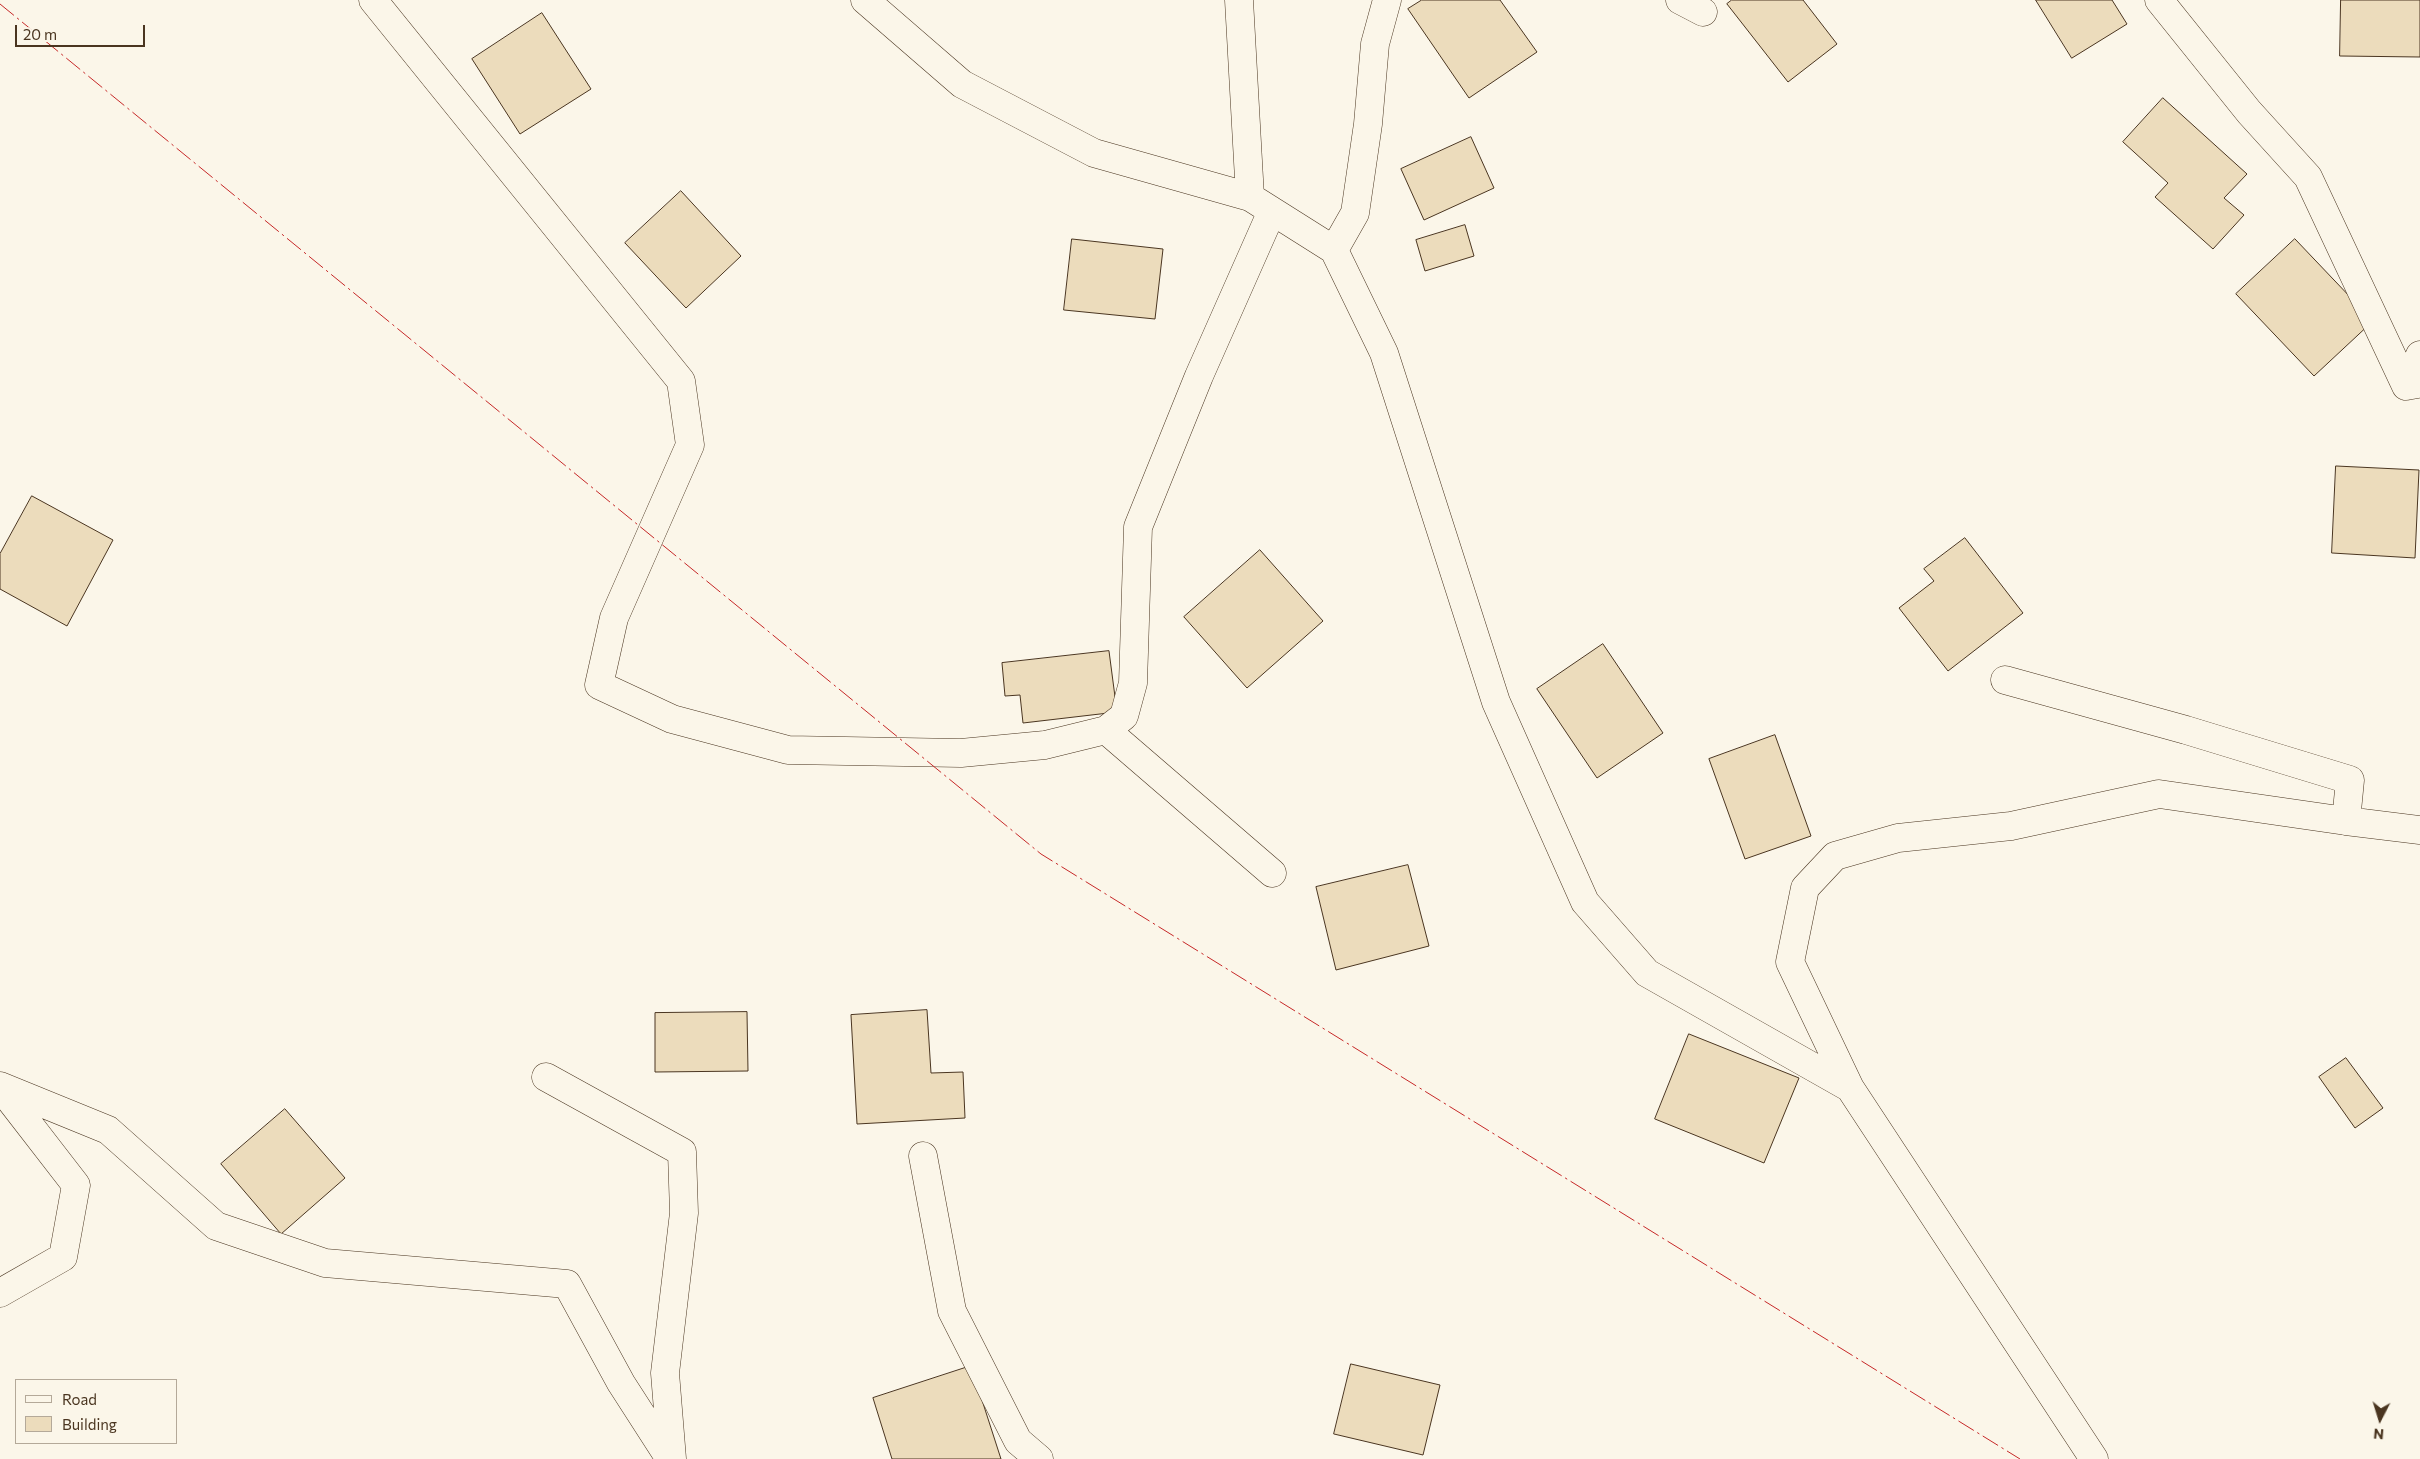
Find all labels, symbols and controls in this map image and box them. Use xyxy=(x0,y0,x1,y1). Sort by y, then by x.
scale bar xyxy=(18,15,148,47)
text: 20 m xyxy=(23,25,57,43)
legend xyxy=(15,1379,178,1444)
text: Road xyxy=(62,1390,97,1408)
north arrow xyxy=(2355,1394,2405,1444)
text: Building xyxy=(62,1415,117,1433)
text: N xyxy=(2373,1426,2385,1443)

